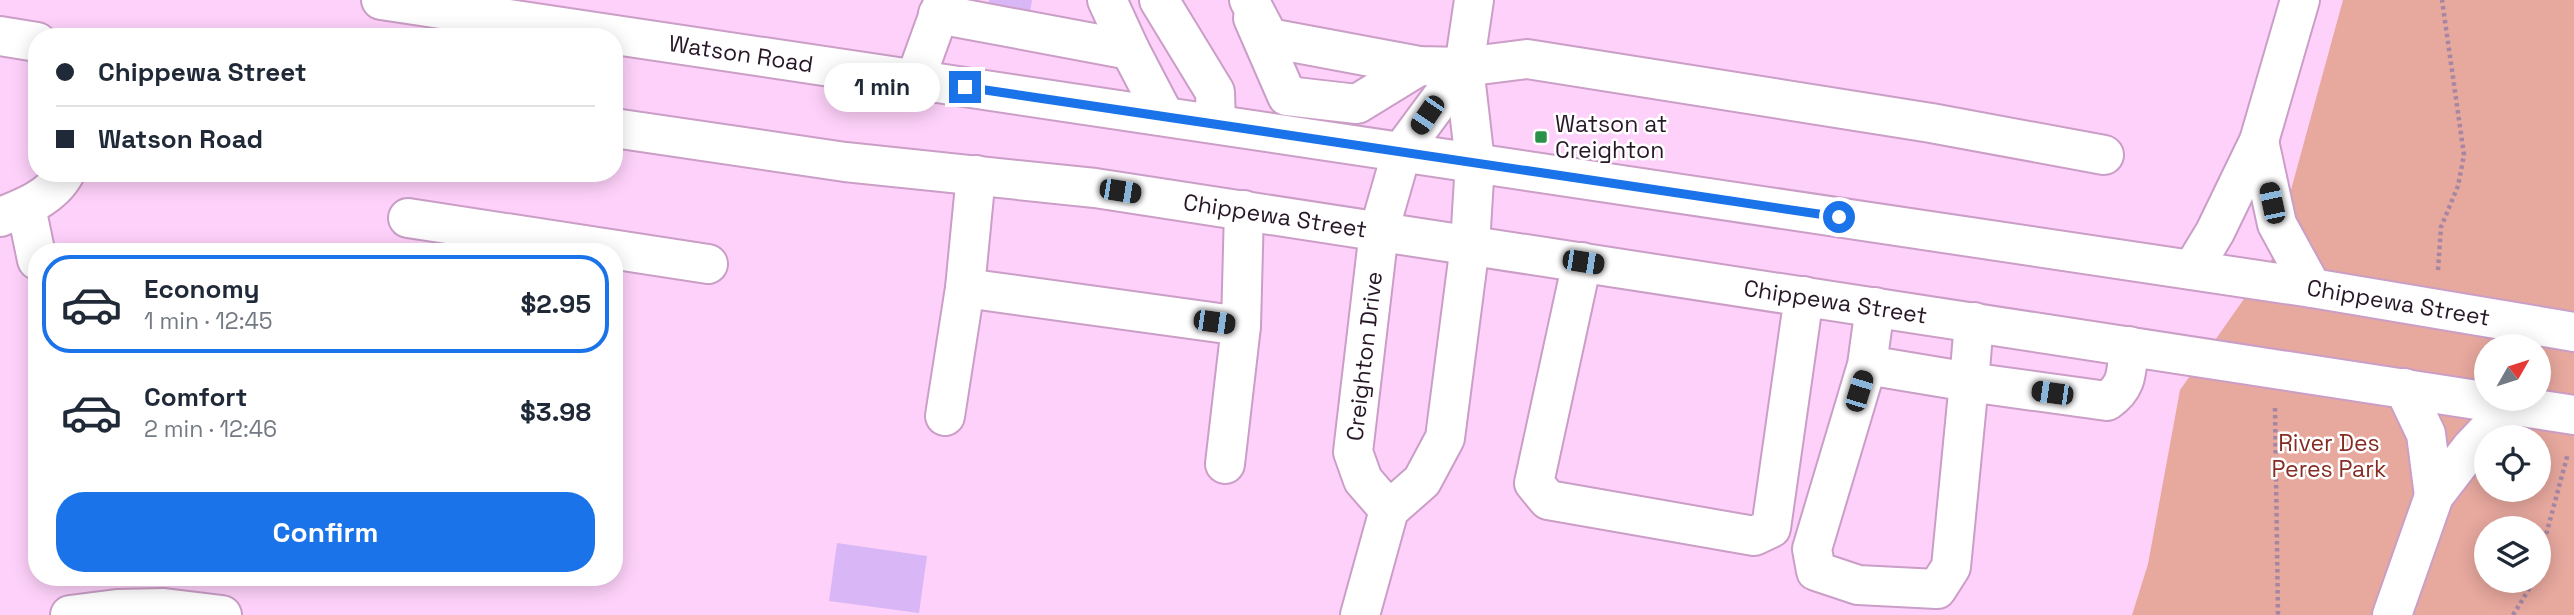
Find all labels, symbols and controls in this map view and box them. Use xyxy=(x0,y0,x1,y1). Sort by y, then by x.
street label: Watson Road xyxy=(667,28,815,79)
text: Chippewa Street xyxy=(98,55,307,89)
callout: 1 min xyxy=(825,62,940,112)
route end xyxy=(949,71,981,103)
text: 1 min xyxy=(854,72,910,102)
car xyxy=(1407,92,1448,138)
place label: Watson at Creighton xyxy=(1555,109,1667,165)
text: Watson Road xyxy=(98,122,263,156)
marker: Watson at Creighton xyxy=(1533,129,1549,145)
car xyxy=(1098,177,1143,205)
car xyxy=(2258,180,2287,226)
street label: Chippewa Street xyxy=(1181,187,1369,245)
route start xyxy=(1823,201,1855,233)
car xyxy=(1561,248,1606,276)
street label: Creighton Drive xyxy=(1339,270,1389,442)
text: Economy xyxy=(144,272,260,306)
street label: Chippewa Street xyxy=(2305,272,2492,333)
icon: car xyxy=(60,273,123,336)
street label: Chippewa Street xyxy=(1742,273,1929,331)
text: $2.95 xyxy=(520,287,591,321)
text: 1 min · 12:45 xyxy=(144,306,273,336)
car xyxy=(1192,309,1237,335)
north arrow xyxy=(2474,334,2552,411)
map controls xyxy=(2474,334,2551,593)
car xyxy=(1843,368,1876,414)
text: Comfort xyxy=(144,380,247,414)
car xyxy=(2030,380,2075,406)
icon: car xyxy=(60,381,123,444)
text: $3.98 xyxy=(520,395,591,429)
text: 2 min · 12:46 xyxy=(144,414,277,444)
button: locate xyxy=(2474,425,2551,502)
park label: River Des Peres Park xyxy=(2272,428,2386,484)
button: Confirm xyxy=(56,492,595,572)
button: layers xyxy=(2474,516,2551,593)

